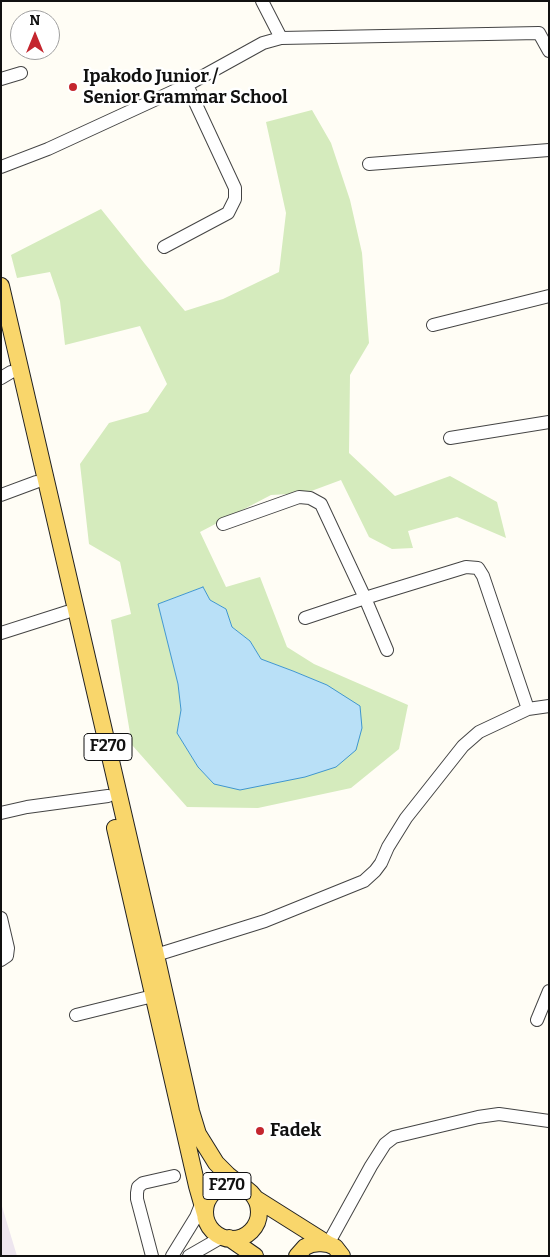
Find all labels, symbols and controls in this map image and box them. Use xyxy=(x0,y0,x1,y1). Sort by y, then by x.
north arrow xyxy=(10,10,60,60)
text: N xyxy=(30,12,40,29)
place label: Ipakodo Junior / Senior Grammar School xyxy=(83,66,288,108)
marker: Ipakodo Junior / Senior Grammar School xyxy=(67,81,79,93)
road number: F270 xyxy=(84,734,132,760)
place label: Fadek xyxy=(270,1120,321,1142)
marker: Fadek xyxy=(254,1125,266,1137)
road number: F270 xyxy=(203,1172,251,1200)

